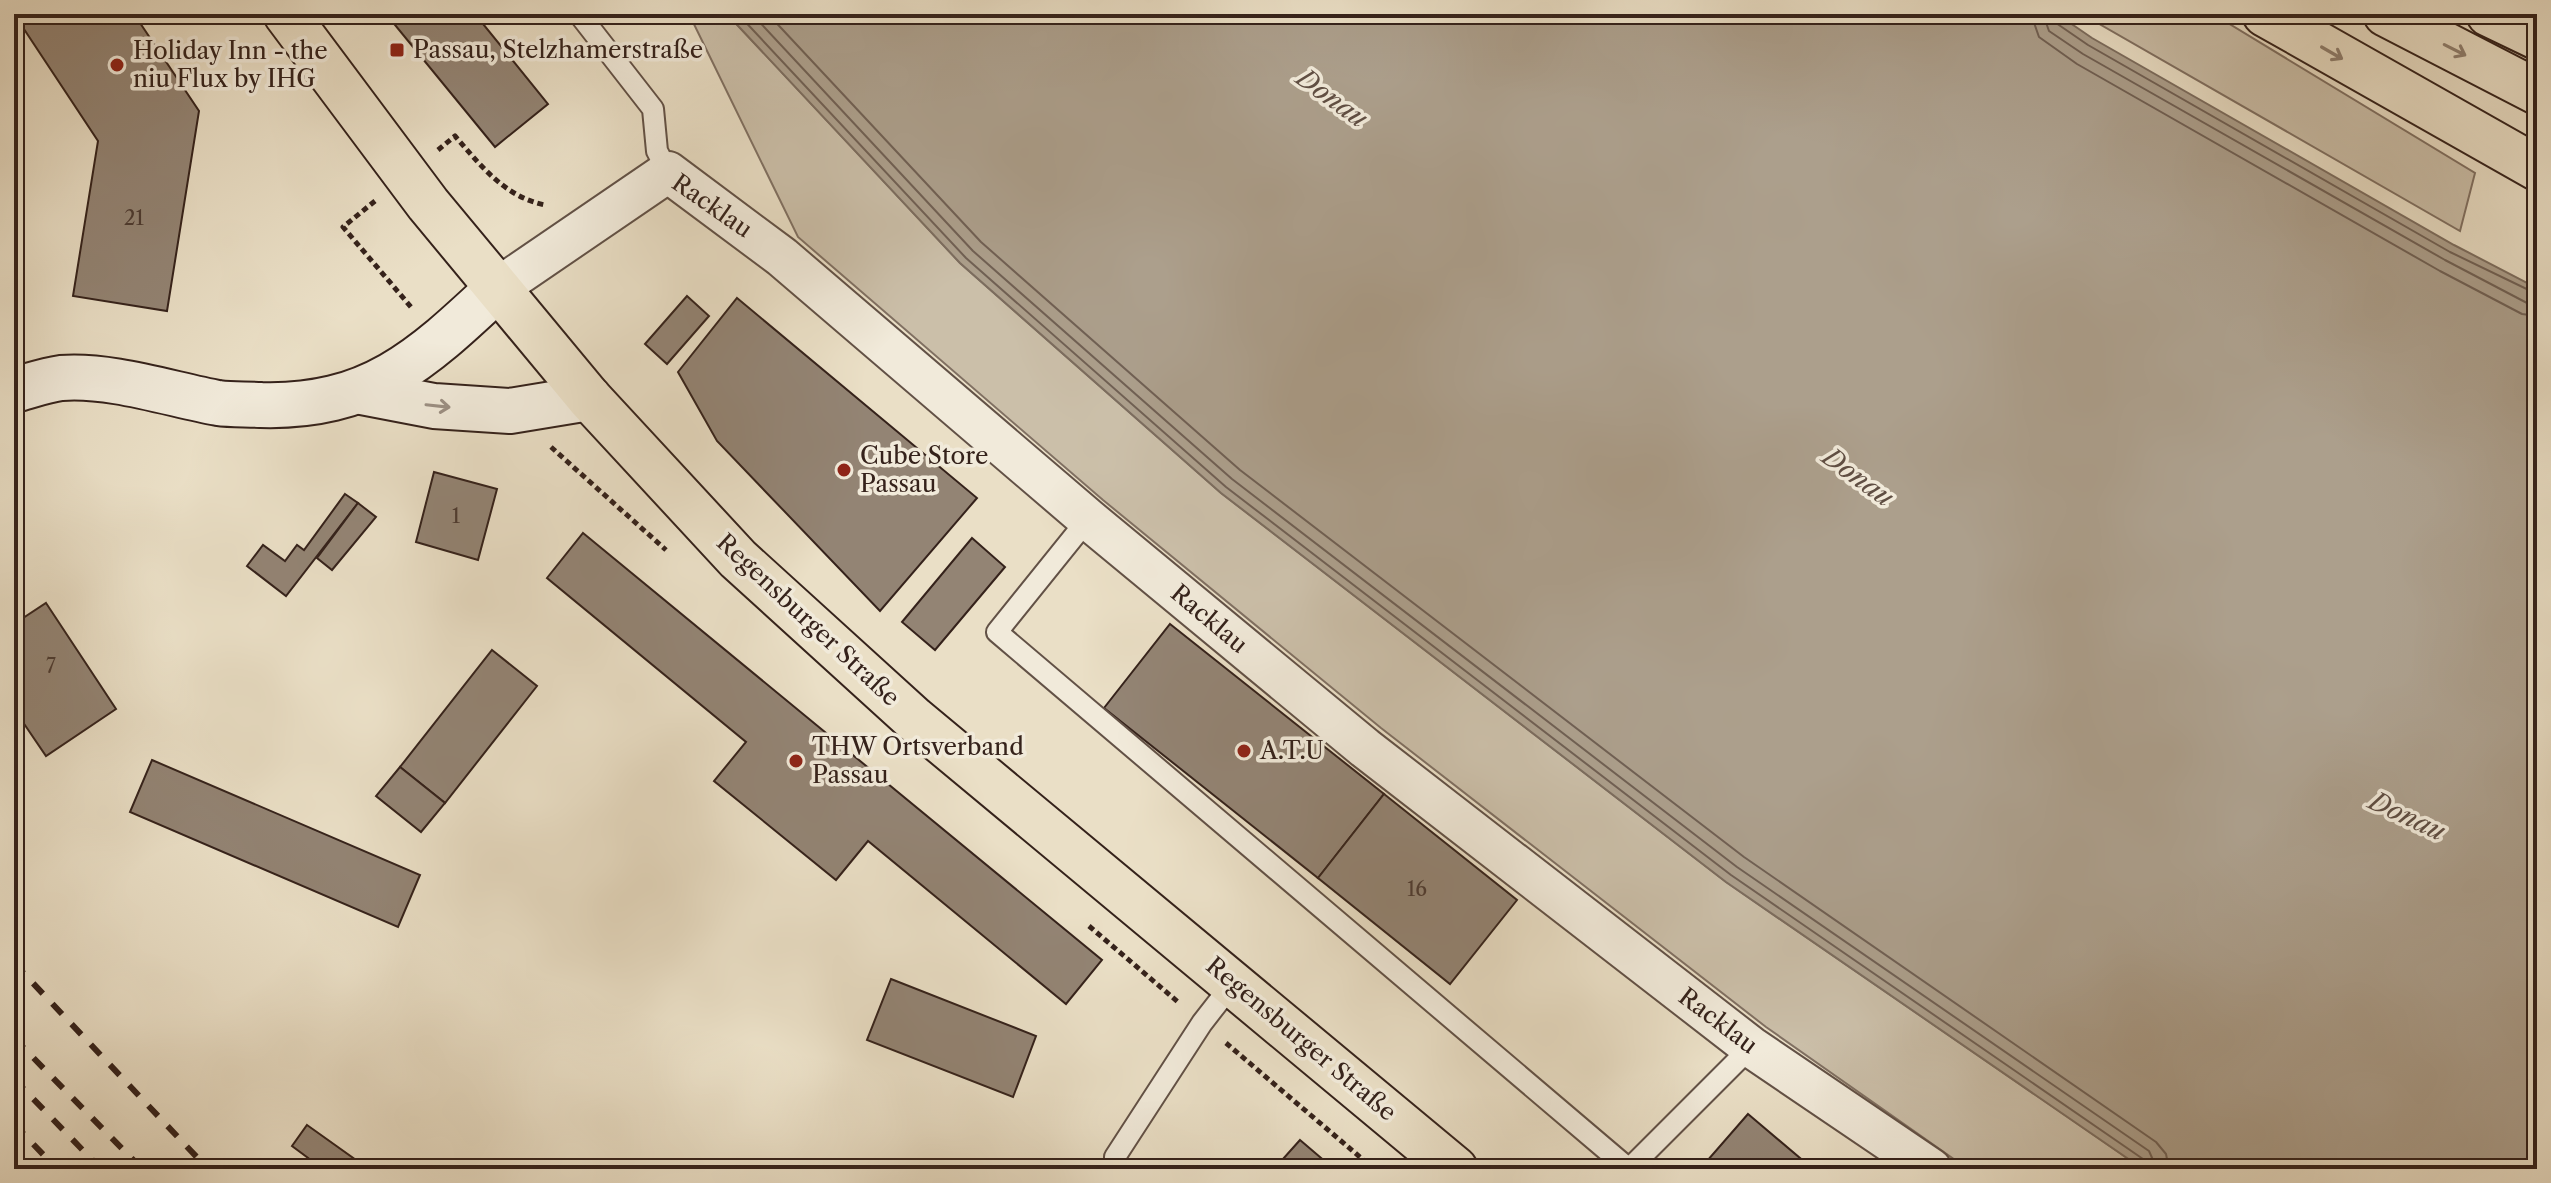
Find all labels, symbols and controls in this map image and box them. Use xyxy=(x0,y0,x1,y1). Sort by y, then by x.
place label: Passau, Stelzhamerstraße xyxy=(413,35,703,64)
place label: Holiday Inn - the niu Flux by IHG xyxy=(133,36,328,93)
marker: Passau, Stelzhamerstraße xyxy=(388,41,406,59)
one-way arrow xyxy=(2443,42,2467,58)
one-way arrow xyxy=(2320,45,2343,61)
marker: Holiday Inn - the niu Flux by IHG xyxy=(108,56,126,74)
water label: Donau xyxy=(1289,60,1374,135)
street label: Racklau xyxy=(667,168,758,244)
house number: 21 xyxy=(124,206,145,230)
one-way arrow xyxy=(425,399,450,414)
water label: Donau xyxy=(1815,439,1900,514)
place label: Cube Store Passau xyxy=(860,441,988,498)
marker: Cube Store Passau xyxy=(835,461,853,479)
house number: 1 xyxy=(452,504,461,528)
street label: Regensburger Straße xyxy=(711,527,906,712)
street label: Racklau xyxy=(1165,578,1254,659)
house number: 7 xyxy=(46,654,56,678)
place label: THW Ortsverband Passau xyxy=(812,732,1024,789)
place label: A.T.U xyxy=(1259,736,1324,765)
marker: A.T.U xyxy=(1235,742,1253,760)
marker: THW Ortsverband Passau xyxy=(787,752,805,770)
water label: Donau xyxy=(2362,784,2451,848)
house number: 16 xyxy=(1407,877,1427,901)
street label: Regensburger Straße xyxy=(1200,951,1402,1127)
street label: Racklau xyxy=(1673,982,1764,1060)

